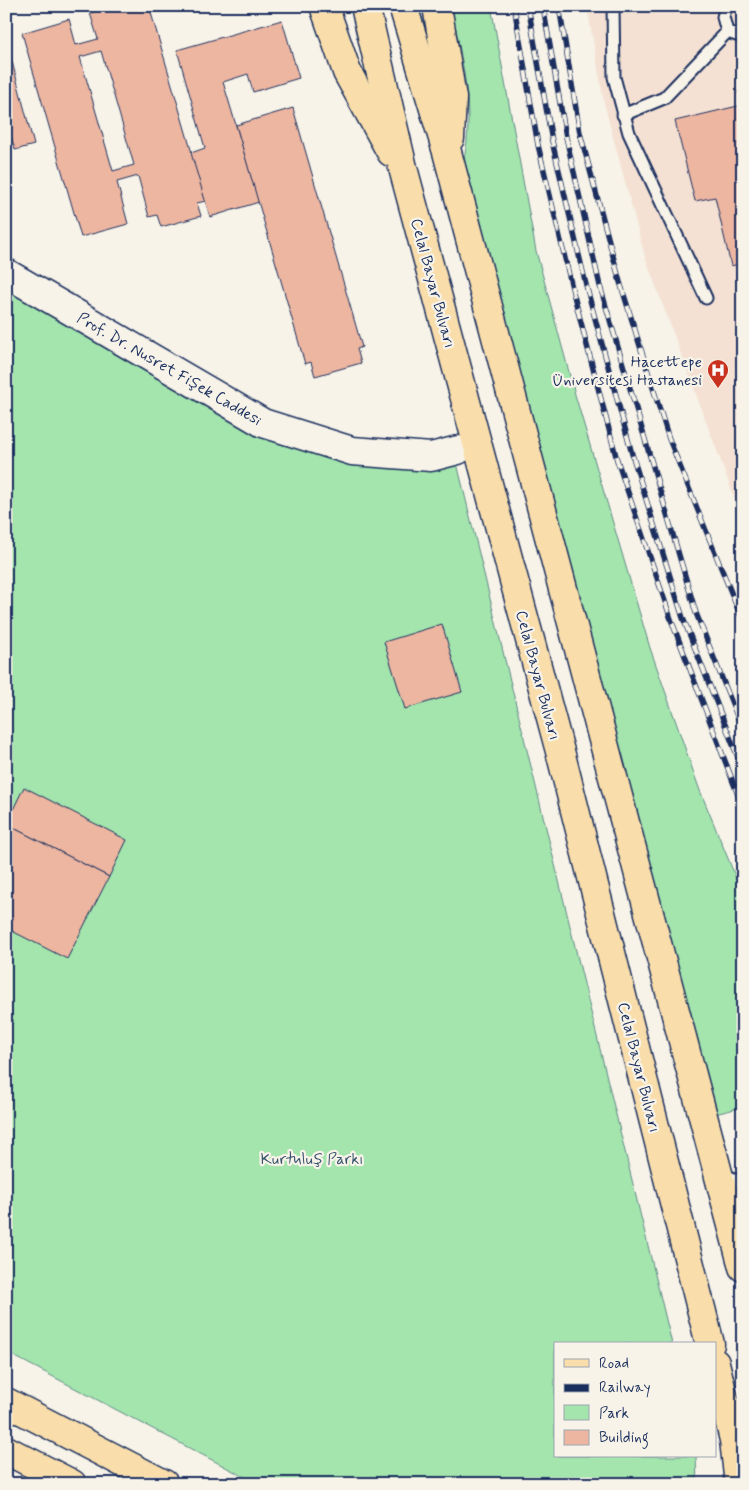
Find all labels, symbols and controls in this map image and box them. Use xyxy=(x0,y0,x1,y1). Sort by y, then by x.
street label: Celal Bayar Bulvarı xyxy=(405,216,460,351)
street label: Prof. Dr. Nusret Fişek Caddesi xyxy=(73,308,266,431)
place label: Hacettepe Üniversitesi Hastanesi xyxy=(552,352,702,391)
hospital icon: Hacettepe Üniversitesi Hastanesi xyxy=(706,358,730,389)
street label: Celal Bayar Bulvarı xyxy=(510,608,565,743)
street label: Celal Bayar Bulvarı xyxy=(612,1000,665,1135)
park label: Kurtuluş Parkı xyxy=(260,1149,364,1170)
legend xyxy=(554,1342,716,1458)
text: Road xyxy=(599,1354,629,1374)
text: Railway xyxy=(599,1378,651,1398)
text: Park xyxy=(599,1404,629,1424)
text: Building xyxy=(599,1428,649,1449)

